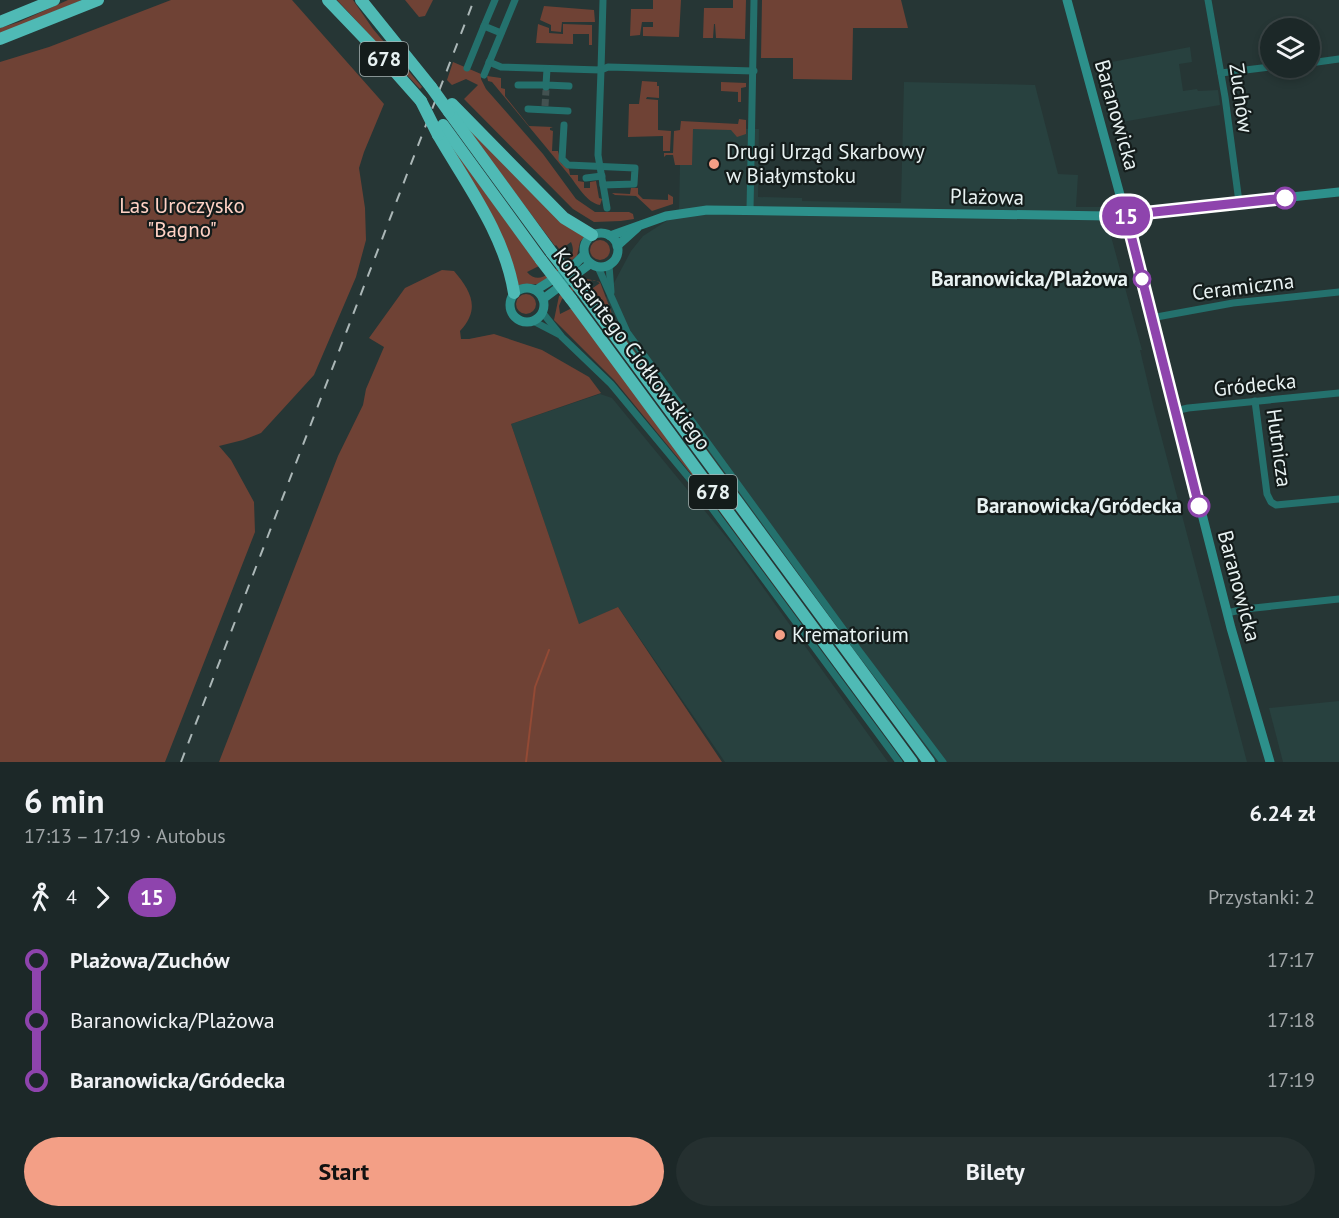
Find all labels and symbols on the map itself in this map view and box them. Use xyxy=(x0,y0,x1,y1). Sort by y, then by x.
road number: 678 xyxy=(360,42,408,76)
street label: Baranowicka xyxy=(1089,56,1146,173)
street label: Zuchów xyxy=(1223,62,1260,135)
place label: Drugi Urząd Skarbowy w Białymstoku xyxy=(726,138,925,189)
marker: Drugi Urząd Skarbowy w Białymstoku xyxy=(707,157,721,171)
street label: Plażowa xyxy=(950,182,1024,211)
unlabelled marker xyxy=(1274,187,1296,209)
park label: Las Uroczysko "Bagno" xyxy=(119,192,245,243)
line badge: 15 xyxy=(1099,196,1153,236)
street label: Konstantego Ciołkowskiego xyxy=(547,242,717,455)
place label: Baranowicka/Plażowa xyxy=(931,265,1128,292)
street label: Ceramiczna xyxy=(1190,267,1295,306)
marker: Baranowicka/Plażowa xyxy=(1133,270,1151,288)
street label: Gródecka xyxy=(1212,367,1298,402)
street label: Hutnicza xyxy=(1261,407,1298,489)
road number: 678 xyxy=(689,475,737,509)
place label: Baranowicka/Gródecka xyxy=(977,492,1182,519)
marker: Baranowicka/Gródecka xyxy=(1188,495,1210,517)
street label: Baranowicka xyxy=(1212,527,1267,644)
place label: Krematorium xyxy=(792,621,909,648)
marker: Krematorium xyxy=(773,628,787,642)

